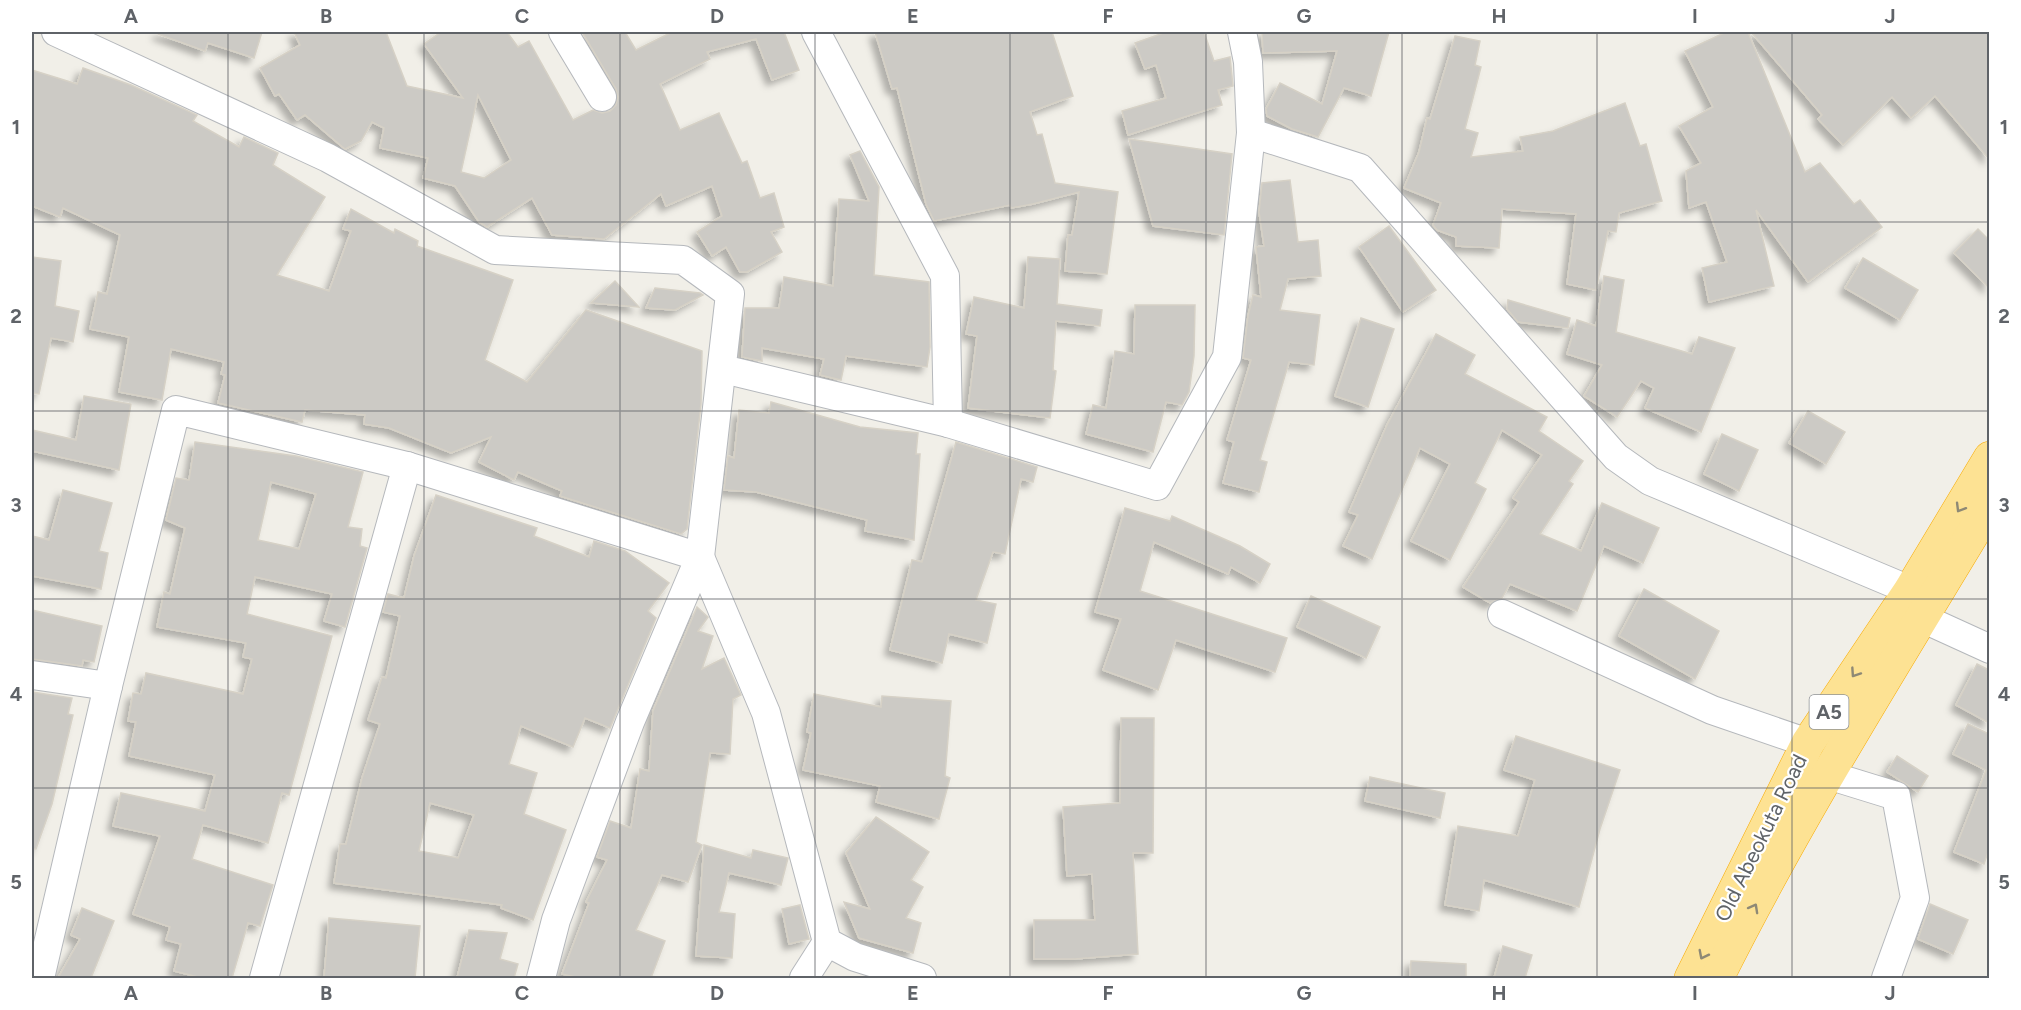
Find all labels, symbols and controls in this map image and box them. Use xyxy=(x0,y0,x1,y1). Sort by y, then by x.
text: A xyxy=(124,4,139,28)
text: B xyxy=(320,4,332,28)
text: C xyxy=(515,4,529,28)
text: D xyxy=(710,4,724,28)
text: E xyxy=(907,4,919,28)
text: F xyxy=(1102,4,1114,28)
text: G xyxy=(1297,4,1312,28)
text: H xyxy=(1492,4,1507,28)
text: I xyxy=(1692,4,1698,28)
text: J xyxy=(1884,4,1896,28)
text: 1 xyxy=(12,115,20,139)
text: 1 xyxy=(2000,115,2008,139)
text: 2 xyxy=(10,304,22,328)
text: 2 xyxy=(1998,304,2010,328)
text: 3 xyxy=(10,493,22,517)
text: 3 xyxy=(1998,493,2010,517)
one-way arrow xyxy=(1955,502,1967,512)
one-way arrow xyxy=(1852,666,1863,677)
text: 4 xyxy=(10,682,23,706)
text: 4 xyxy=(1998,682,2011,706)
road number: A5 xyxy=(1810,695,1848,729)
street label: Old Abeokuta Road xyxy=(1709,750,1812,925)
text: 5 xyxy=(10,870,22,894)
text: 5 xyxy=(1998,870,2010,894)
one-way arrow xyxy=(1747,904,1758,914)
one-way arrow xyxy=(1699,948,1710,959)
text: A xyxy=(124,981,139,1005)
text: B xyxy=(320,981,332,1005)
text: C xyxy=(515,981,529,1005)
text: D xyxy=(710,981,724,1005)
text: E xyxy=(907,981,919,1005)
text: F xyxy=(1102,981,1114,1005)
text: G xyxy=(1297,981,1312,1005)
text: H xyxy=(1492,981,1507,1005)
text: I xyxy=(1692,981,1698,1005)
text: J xyxy=(1884,981,1896,1005)

